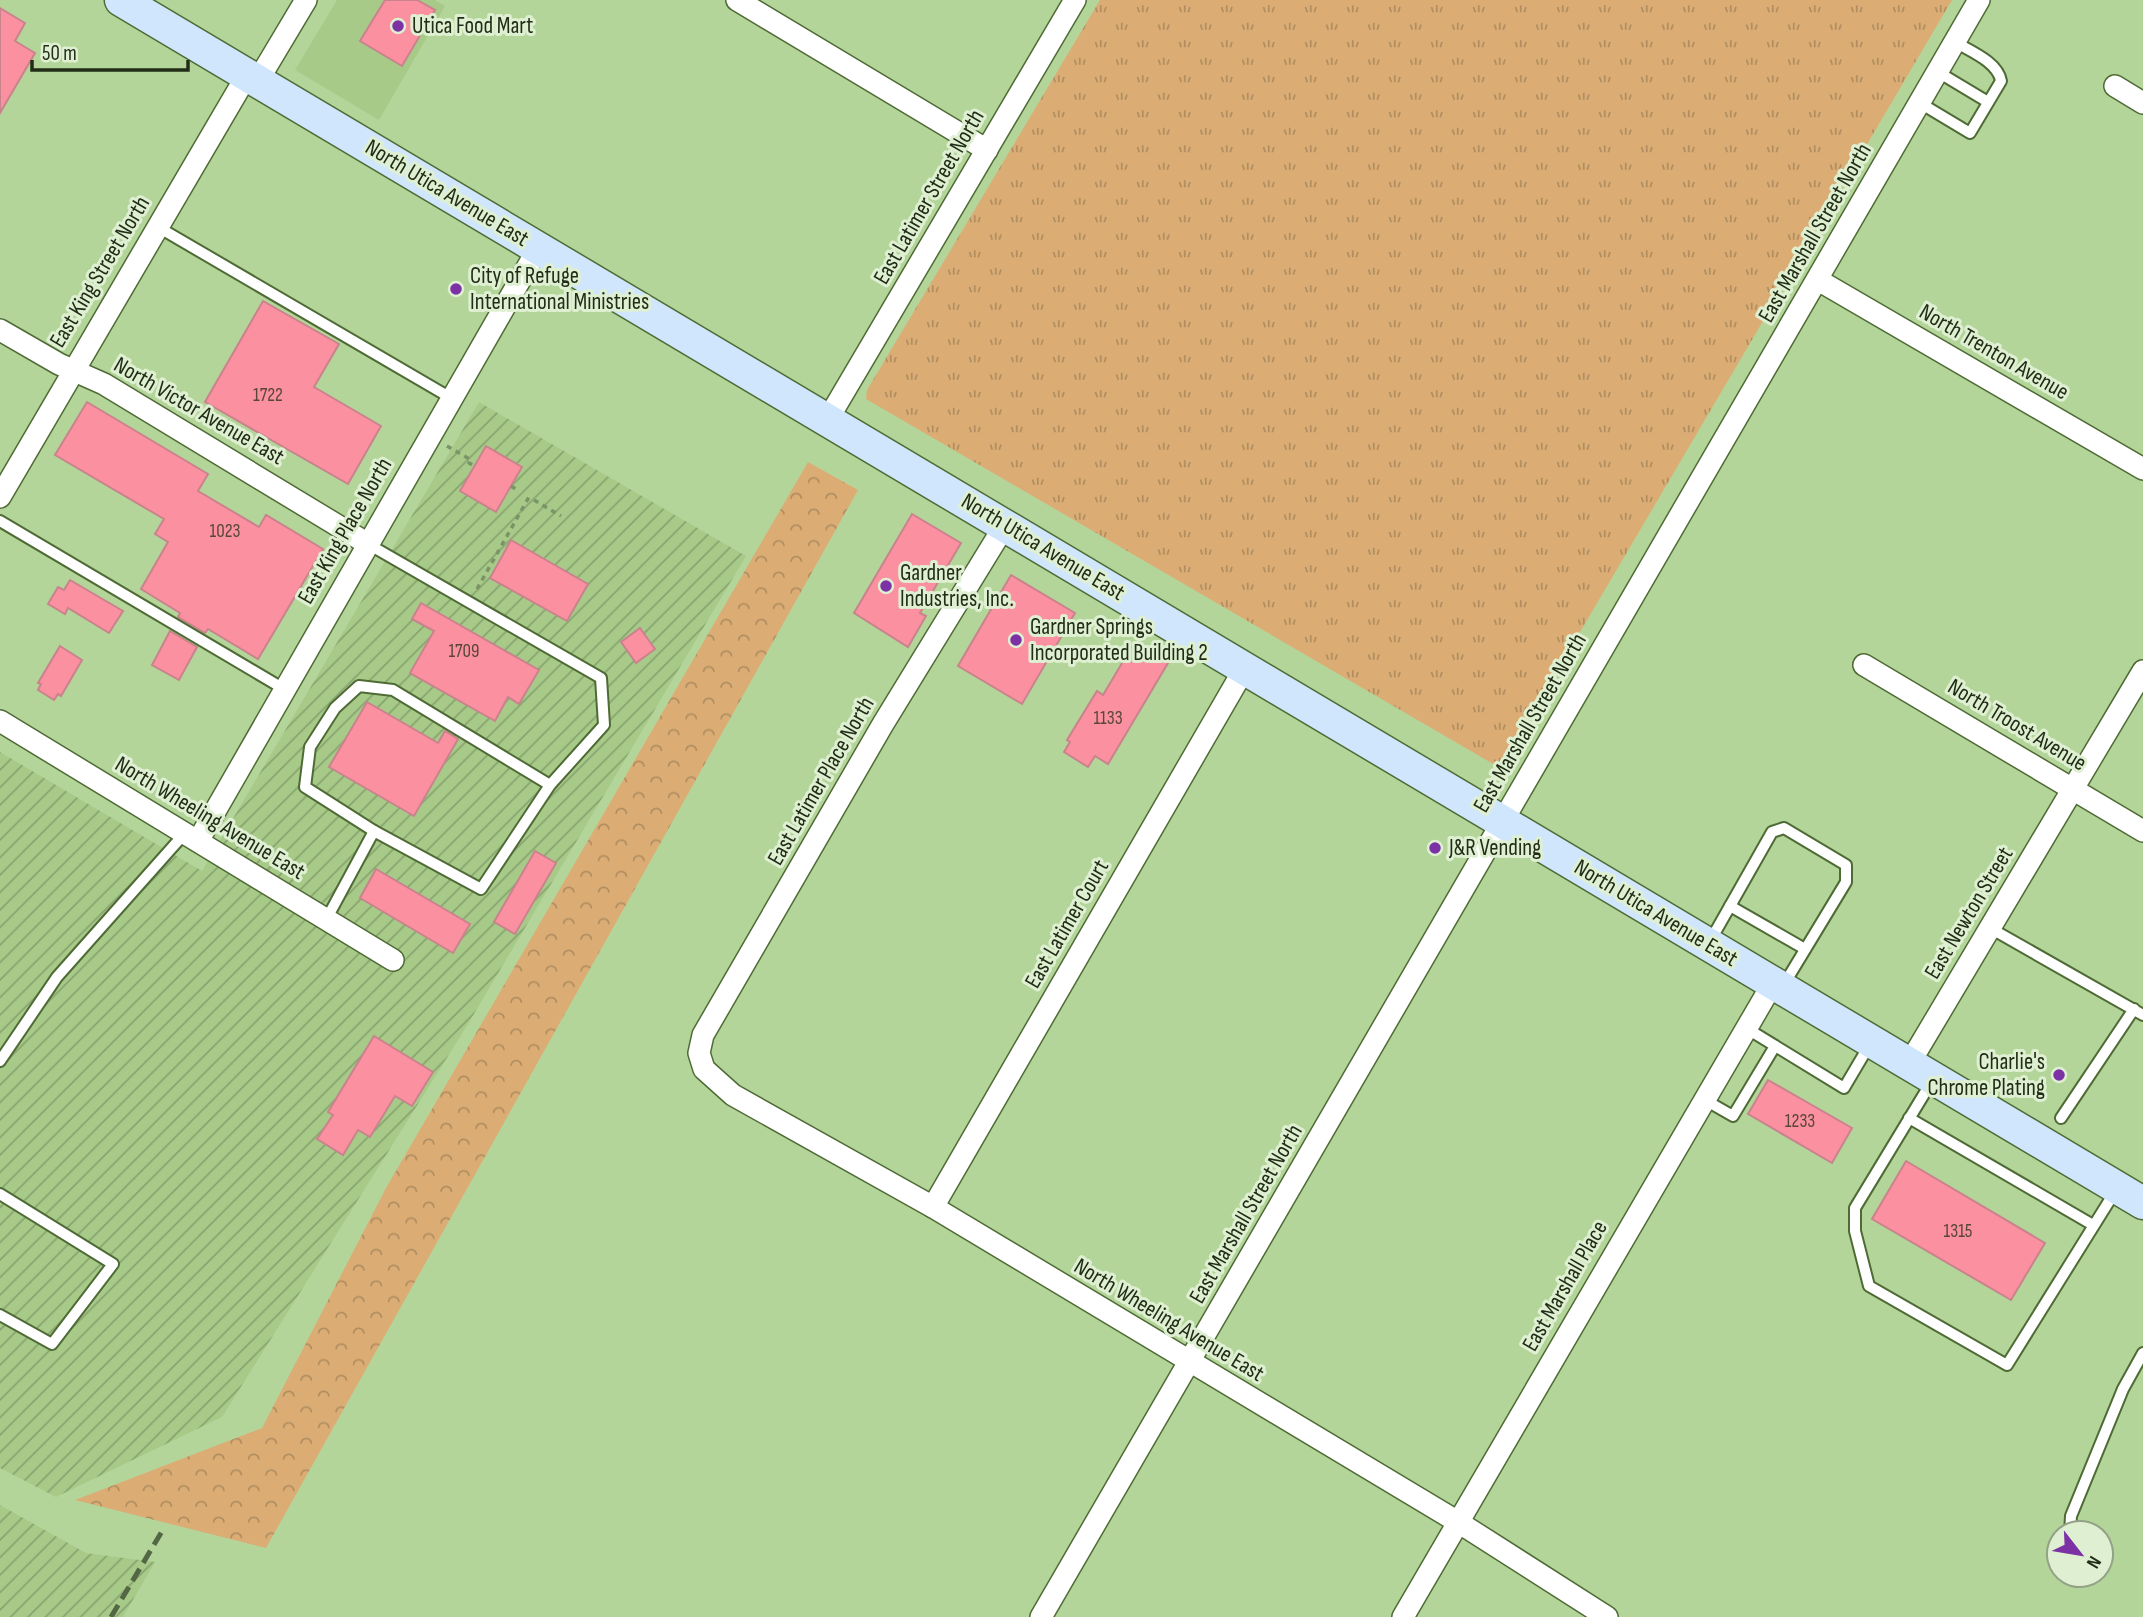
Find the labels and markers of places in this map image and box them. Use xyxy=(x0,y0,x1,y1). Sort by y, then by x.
place label: Utica Food Mart xyxy=(412,12,533,40)
marker: Utica Food Mart xyxy=(390,18,406,34)
place label: City of Refuge International Ministries xyxy=(470,262,649,316)
marker: City of Refuge International Ministries xyxy=(448,281,464,297)
place label: Gardner Industries, Inc. xyxy=(900,559,1014,613)
marker: Gardner Industries, Inc. xyxy=(878,578,894,594)
place label: Gardner Springs Incorporated Building 2 xyxy=(1030,613,1208,667)
marker: Gardner Springs Incorporated Building 2 xyxy=(1008,632,1024,648)
place label: J&R Vending xyxy=(1448,834,1541,862)
marker: J&R Vending xyxy=(1427,840,1443,856)
place label: Charlie's Chrome Plating xyxy=(1927,1048,2045,1102)
marker: Charlie's Chrome Plating xyxy=(2051,1067,2067,1083)

